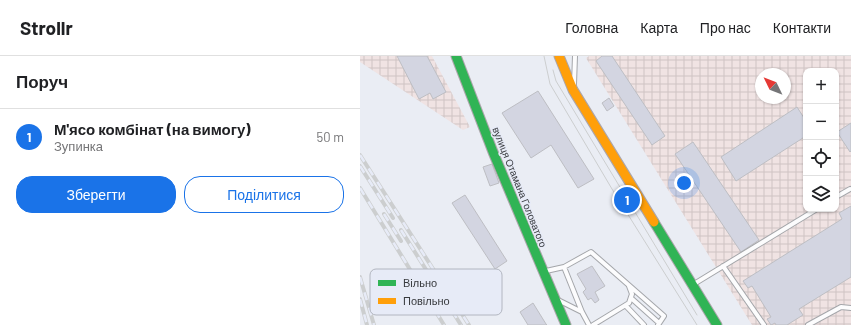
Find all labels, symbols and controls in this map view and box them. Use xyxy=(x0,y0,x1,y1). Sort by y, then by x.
text: Strollr xyxy=(20,16,73,39)
text: Головна xyxy=(565,19,618,36)
text: Карта xyxy=(640,19,678,36)
text: Про нас xyxy=(700,19,751,36)
text: Контакти xyxy=(773,19,831,36)
north arrow xyxy=(755,68,791,104)
map controls xyxy=(803,68,839,212)
button: + xyxy=(803,68,839,104)
text: Поруч xyxy=(16,71,68,91)
button: − xyxy=(803,104,839,140)
text: М'ясо комбінат (на вимогу) xyxy=(54,120,251,138)
street label: вулиця Отамана Головатого xyxy=(490,125,550,249)
text: 1 xyxy=(27,129,31,145)
text: 50 m xyxy=(317,129,344,145)
text: Зупинка xyxy=(54,138,103,154)
button: locate xyxy=(803,140,839,176)
your location xyxy=(674,173,694,193)
button: Зберегти xyxy=(16,176,176,213)
button: Поділитися xyxy=(184,176,344,213)
button: layers xyxy=(803,176,839,212)
pin: 1 xyxy=(614,185,640,215)
legend xyxy=(370,269,502,315)
text: Вільно xyxy=(403,276,437,289)
text: Повільно xyxy=(403,294,450,307)

